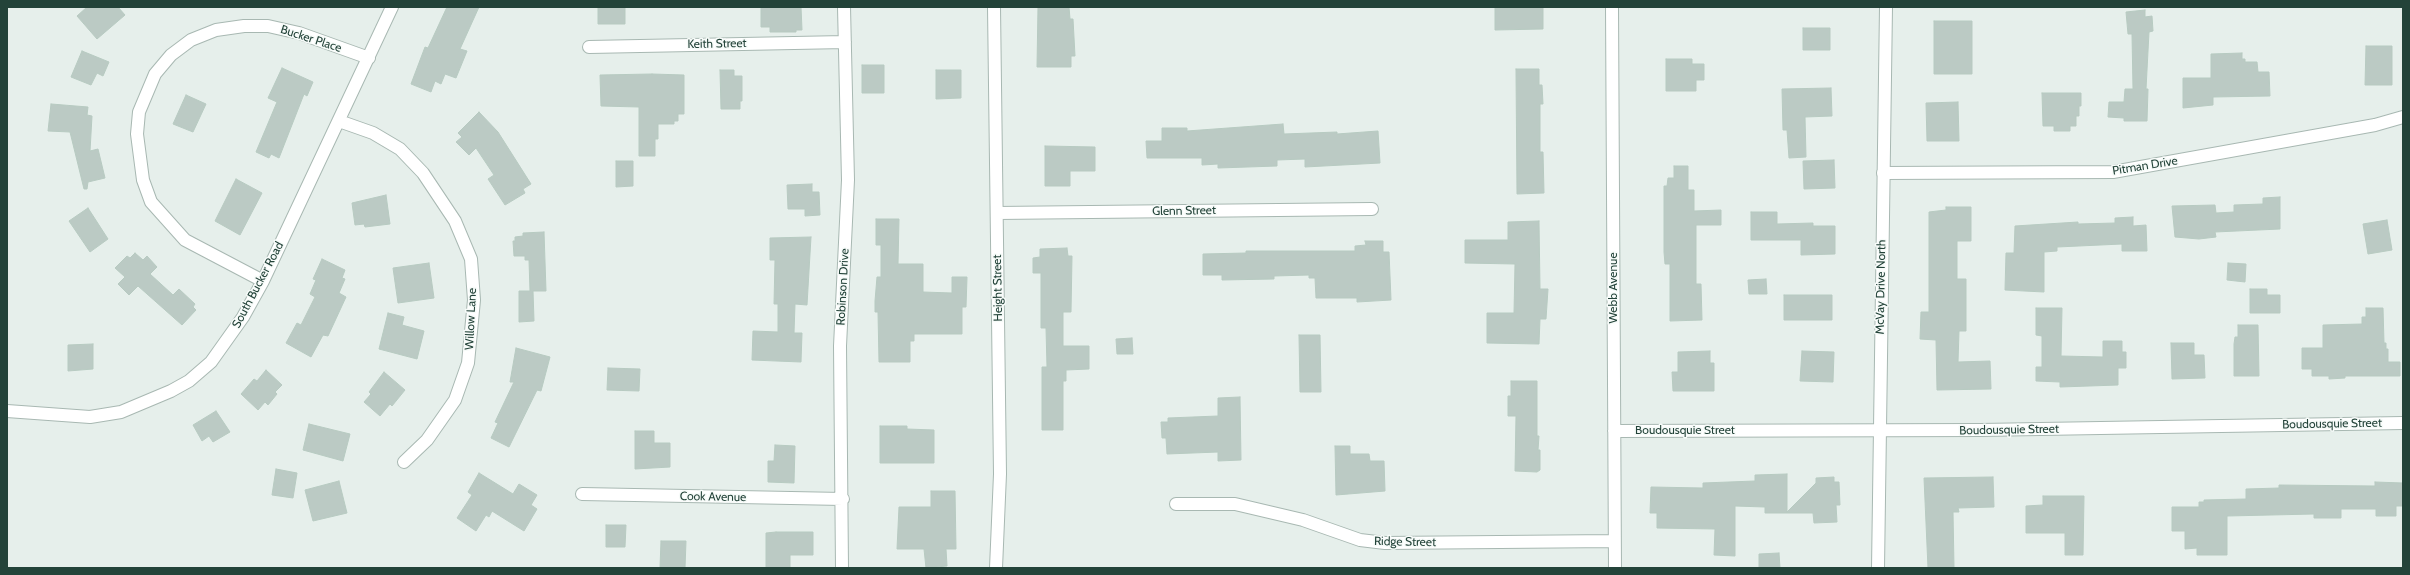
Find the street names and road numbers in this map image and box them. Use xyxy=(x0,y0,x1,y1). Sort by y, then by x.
street label: Bucker Place xyxy=(279,22,343,56)
street label: Keith Street xyxy=(687,36,747,52)
street label: Pitman Drive xyxy=(2111,154,2179,178)
street label: Glenn Street xyxy=(1152,203,1216,219)
street label: South Bucker Road xyxy=(229,239,287,331)
street label: McVay Drive North xyxy=(1873,239,1889,335)
street label: Robinson Drive xyxy=(834,248,852,326)
street label: Webb Avenue xyxy=(1606,252,1620,324)
street label: Height Street xyxy=(990,254,1006,322)
street label: Willow Lane xyxy=(462,288,480,350)
street label: Boudousquie Street xyxy=(2282,416,2382,432)
street label: Boudousquie Street xyxy=(1959,422,2059,438)
street label: Boudousquie Street xyxy=(1635,423,1735,437)
street label: Cook Avenue xyxy=(680,489,746,505)
street label: Ridge Street xyxy=(1374,534,1436,550)

